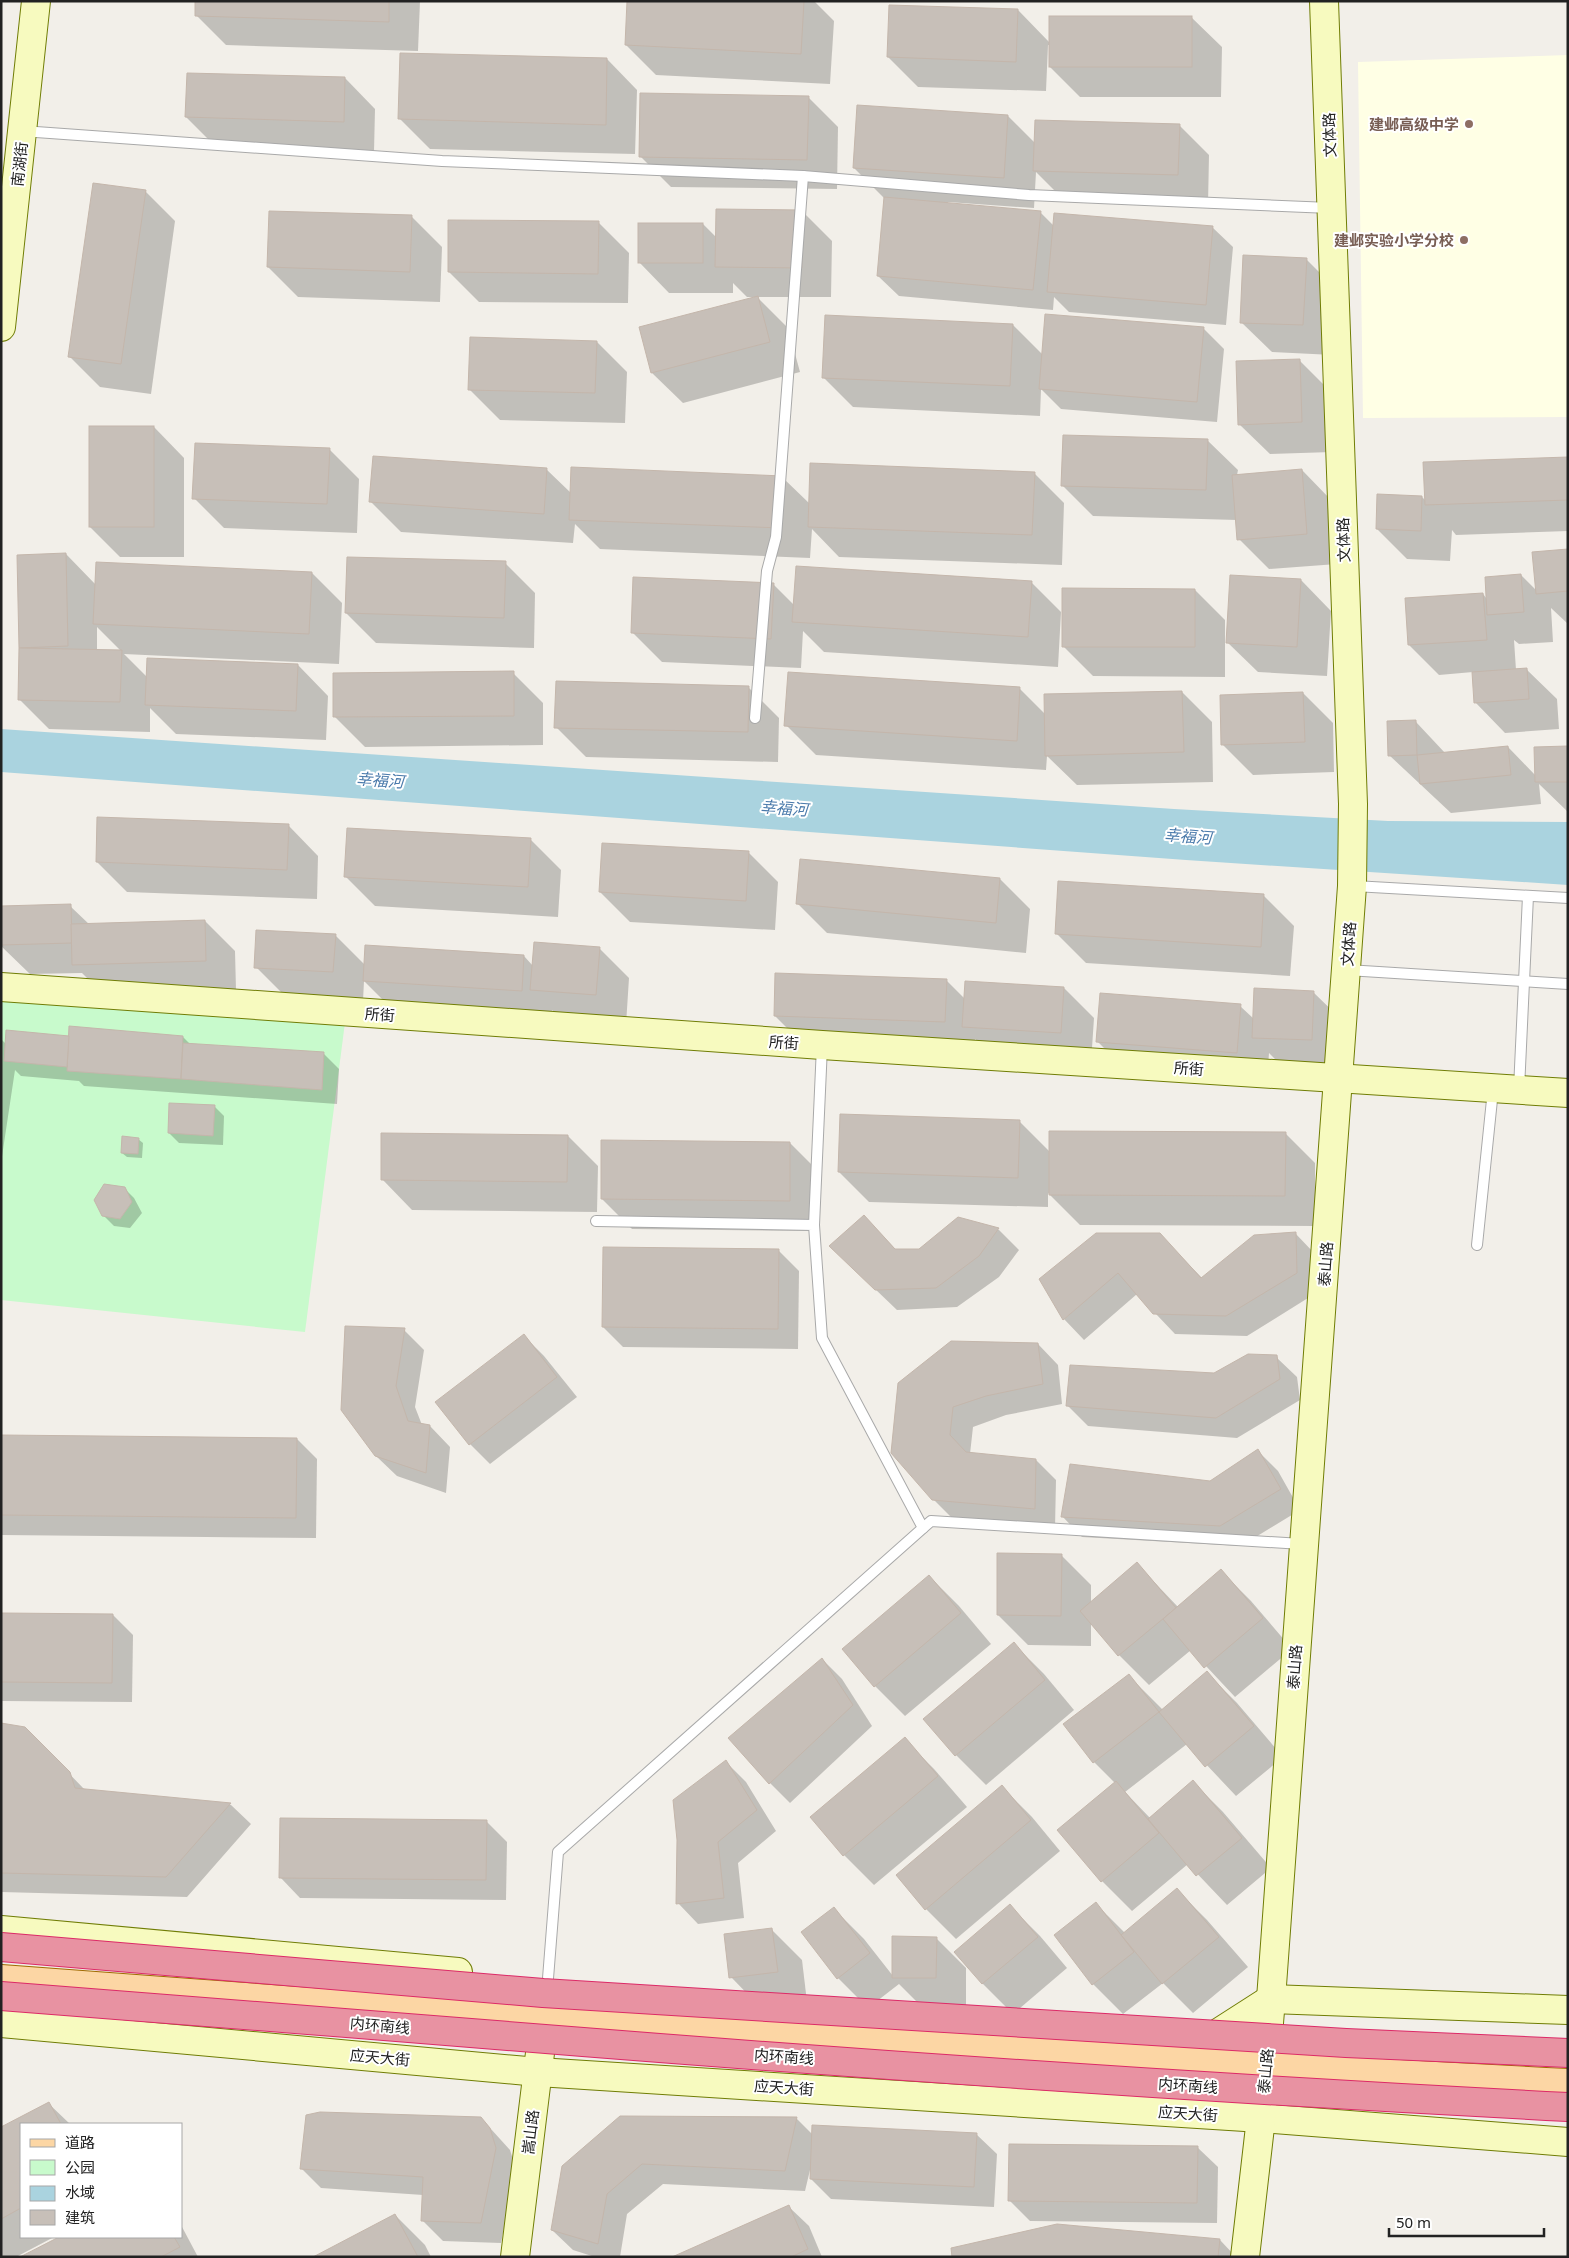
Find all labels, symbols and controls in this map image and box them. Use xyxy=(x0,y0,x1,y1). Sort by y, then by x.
street label: 文体路 xyxy=(1318,112,1340,158)
place label: 建邺高级中学 xyxy=(1369,114,1459,134)
marker: 建邺高级中学 xyxy=(1463,118,1475,130)
street label: 南湖街 xyxy=(7,141,31,187)
place label: 建邺实验小学分校 xyxy=(1334,230,1454,250)
marker: 建邺实验小学分校 xyxy=(1458,234,1470,246)
street label: 文体路 xyxy=(1332,517,1354,563)
water label: 幸福河 xyxy=(355,767,408,793)
water label: 幸福河 xyxy=(759,795,812,821)
water label: 幸福河 xyxy=(1163,823,1216,849)
street label: 文体路 xyxy=(1336,921,1360,967)
street label: 所街 xyxy=(364,1003,396,1025)
street label: 所街 xyxy=(768,1031,800,1053)
street label: 所街 xyxy=(1173,1057,1205,1079)
street label: 泰山路 xyxy=(1313,1241,1337,1287)
street label: 泰山路 xyxy=(1282,1644,1306,1690)
street label: 内环南线 xyxy=(349,2012,411,2038)
street label: 应天大街 xyxy=(349,2044,411,2070)
street label: 内环南线 xyxy=(753,2044,815,2068)
street label: 泰山路 xyxy=(1253,2048,1277,2094)
street label: 内环南线 xyxy=(1157,2073,1219,2097)
street label: 应天大街 xyxy=(753,2075,815,2099)
street label: 应天大街 xyxy=(1157,2101,1219,2125)
street label: 嵩山路 xyxy=(517,2108,543,2156)
legend xyxy=(20,2123,182,2238)
text: 道路 xyxy=(65,2132,95,2152)
text: 公园 xyxy=(65,2157,95,2177)
text: 水域 xyxy=(65,2182,95,2202)
scale bar xyxy=(1389,2206,1544,2238)
text: 建筑 xyxy=(65,2207,95,2227)
text: 50 m xyxy=(1396,2212,1431,2232)

